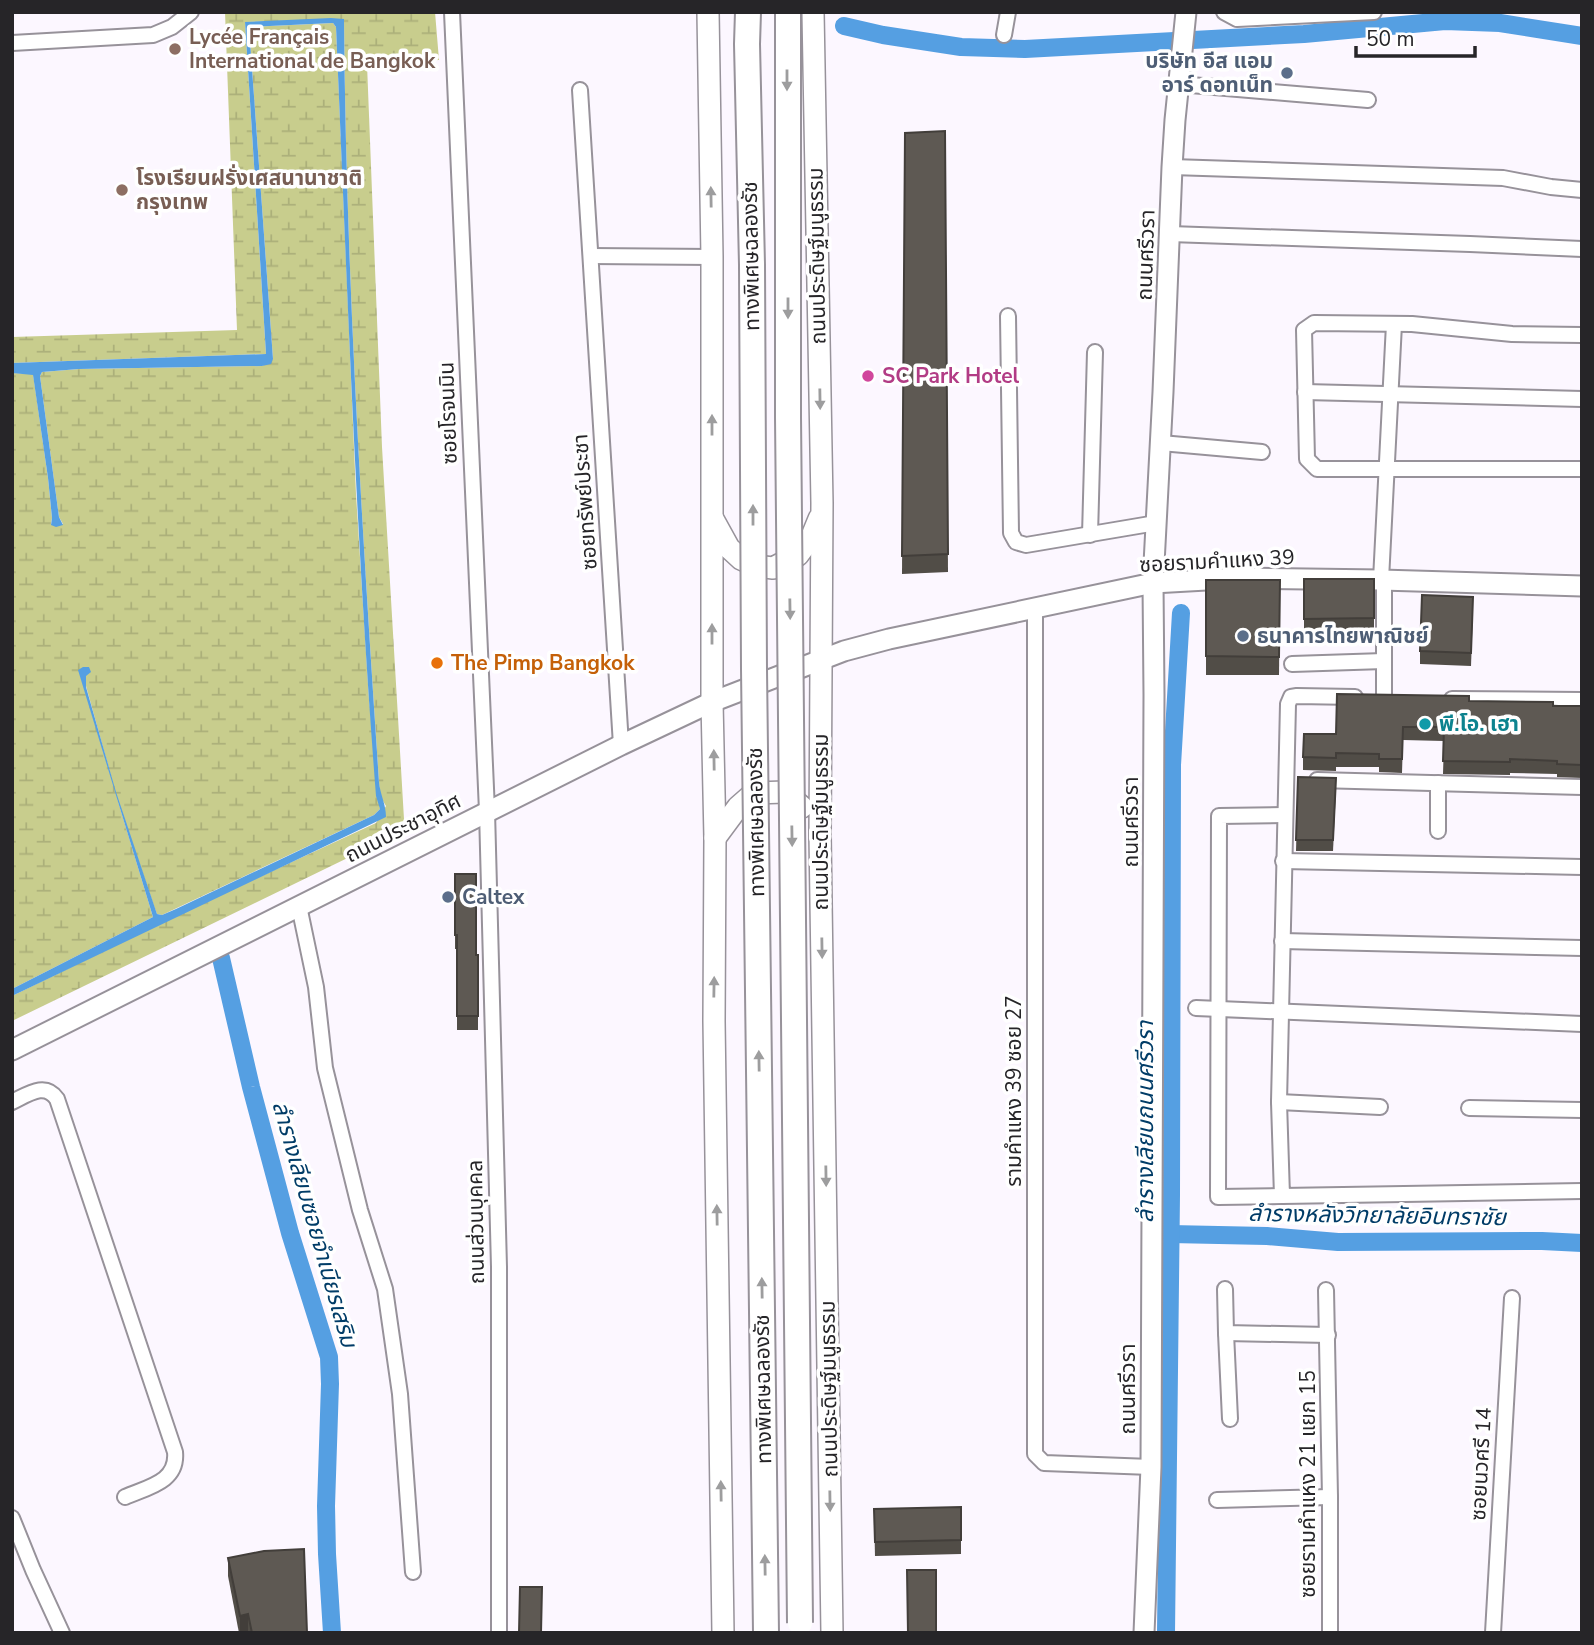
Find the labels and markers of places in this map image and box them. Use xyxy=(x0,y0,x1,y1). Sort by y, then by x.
place label: Lycée Français International de Bangkok xyxy=(189,23,436,75)
marker: Lycée Français International de Bangkok xyxy=(167,41,183,57)
place label: บริษัท อีส แอม อาร์ ดอทเน็ท xyxy=(1145,47,1273,99)
marker: บริษัท อีส แอม อาร์ ดอทเน็ท xyxy=(1279,65,1295,81)
place label: โรงเรียนฝรั่งเศสนานาชาติ กรุงเทพ xyxy=(136,164,362,216)
marker: โรงเรียนฝรั่งเศสนานาชาติ กรุงเทพ xyxy=(114,182,130,198)
place label: SC Park Hotel xyxy=(882,362,1020,390)
marker: SC Park Hotel xyxy=(860,368,876,384)
place label: ธนาคารไทยพาณิชย์ xyxy=(1257,622,1429,650)
marker: ธนาคารไทยพาณิชย์ xyxy=(1235,628,1251,644)
place label: The Pimp Bangkok xyxy=(451,649,635,677)
marker: The Pimp Bangkok xyxy=(429,655,445,671)
place label: พี.โอ. เฮา xyxy=(1439,710,1519,738)
marker: พี.โอ. เฮา xyxy=(1417,716,1433,732)
place label: Caltex xyxy=(462,883,525,911)
marker: Caltex xyxy=(440,889,456,905)

